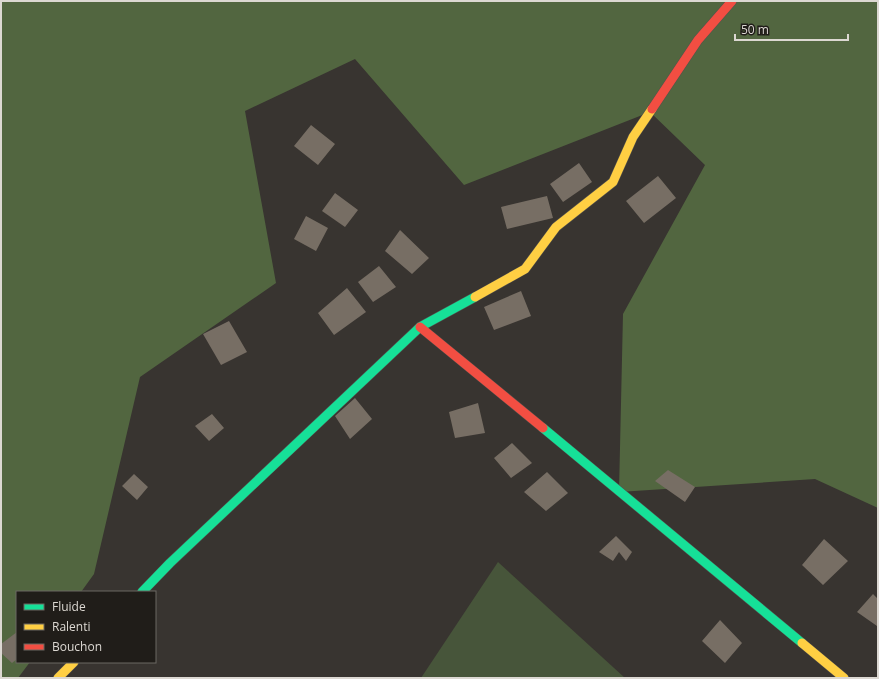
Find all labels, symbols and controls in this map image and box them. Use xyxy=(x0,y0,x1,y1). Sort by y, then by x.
scale bar xyxy=(735,16,848,42)
text: 50 m xyxy=(741,21,769,38)
legend xyxy=(16,591,156,663)
text: Fluide xyxy=(52,598,86,615)
text: Ralenti xyxy=(52,618,91,635)
text: Bouchon xyxy=(52,638,102,655)

